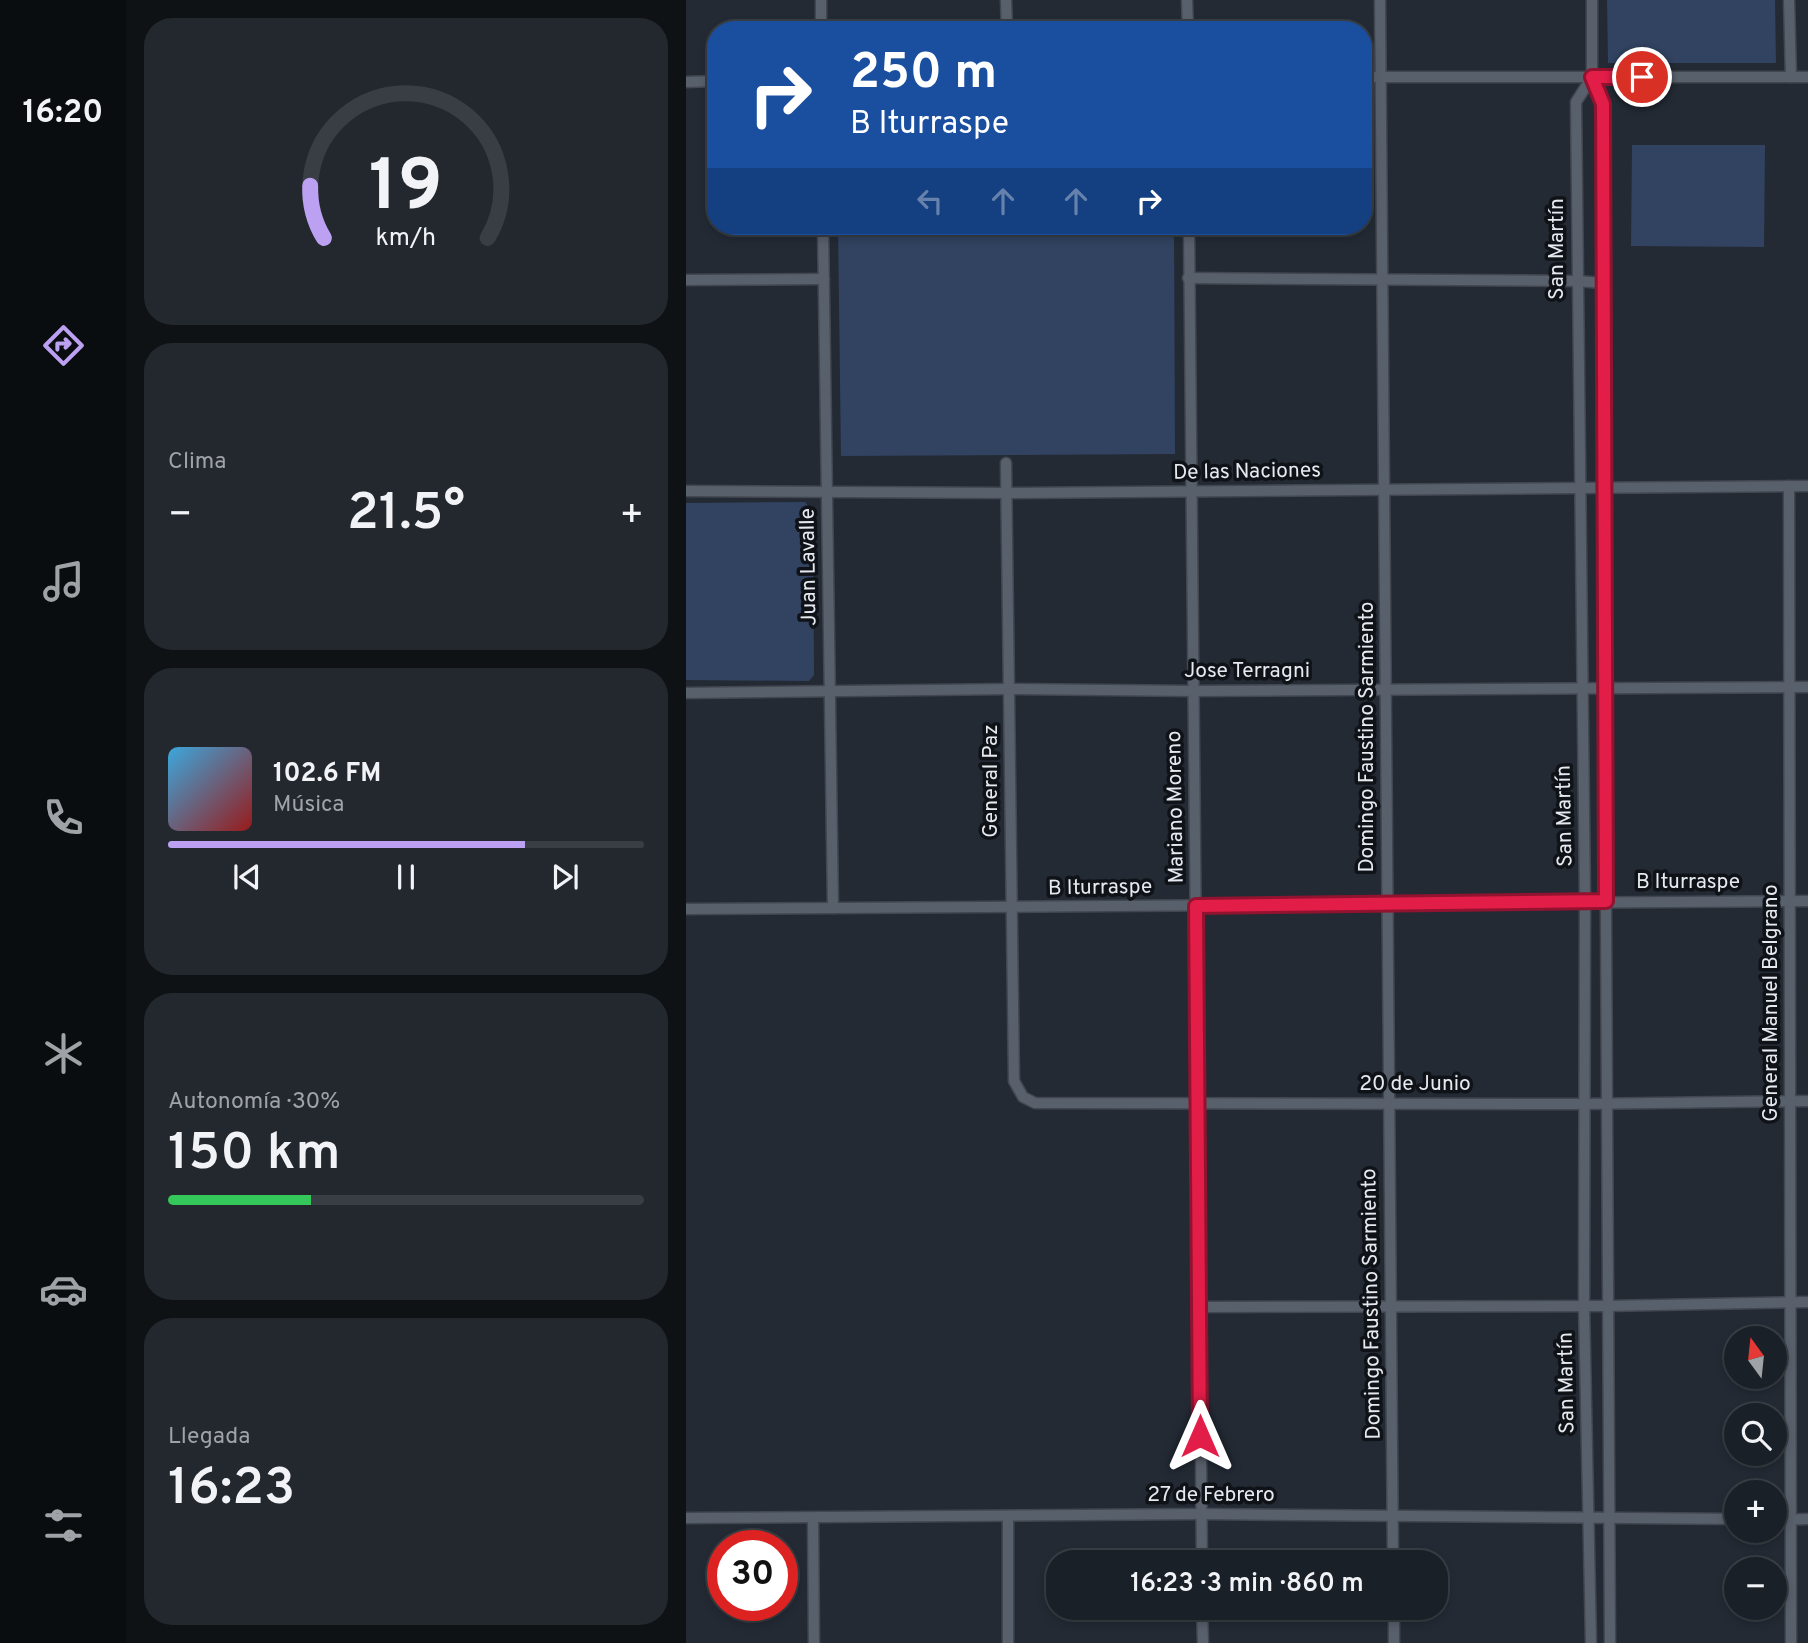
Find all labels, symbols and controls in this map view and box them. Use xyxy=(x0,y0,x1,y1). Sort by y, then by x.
text: 250 m xyxy=(850,44,997,106)
pin xyxy=(1612,47,1672,107)
icon: right xyxy=(735,49,826,140)
icon: arrive xyxy=(1623,58,1661,96)
text: 16:20 xyxy=(23,94,103,134)
text: B Iturraspe xyxy=(850,105,1009,145)
text: 19 xyxy=(369,144,443,236)
icon: left xyxy=(911,182,949,220)
icon: ahead xyxy=(984,182,1022,220)
icon: ahead xyxy=(1057,182,1095,220)
icon: right xyxy=(1130,182,1168,220)
street label: San Martín xyxy=(1544,198,1571,300)
text: km/h xyxy=(376,222,436,254)
icon: directions xyxy=(39,321,88,370)
text: Clima xyxy=(168,448,226,477)
street label: De las Naciones xyxy=(1173,457,1321,487)
text: 21.5° xyxy=(347,482,465,548)
text: − xyxy=(168,492,193,541)
text: + xyxy=(619,492,644,541)
street label: Juan Lavalle xyxy=(794,508,824,626)
icon: music xyxy=(39,557,88,606)
street label: Domingo Faustino Sarmiento xyxy=(1354,601,1381,873)
street label: Jose Terragni xyxy=(1184,658,1310,685)
street label: General Paz xyxy=(978,724,1005,838)
street label: Mariano Moreno xyxy=(1161,730,1191,884)
text: 102.6 FM xyxy=(273,758,381,791)
street label: San Martín xyxy=(1551,765,1579,867)
text: Música xyxy=(273,791,344,820)
icon: phone xyxy=(39,793,88,842)
icon: previous xyxy=(228,858,266,896)
icon: pause xyxy=(387,858,425,896)
icon: next xyxy=(546,858,584,896)
street label: B Iturraspe xyxy=(1636,869,1740,896)
street label: B Iturraspe xyxy=(1048,874,1152,902)
street label: General Manuel Belgrano xyxy=(1758,884,1785,1122)
icon: climate xyxy=(39,1029,88,1078)
street label: 20 de Junio xyxy=(1359,1071,1471,1098)
text: Autonomía · 30% xyxy=(168,1088,340,1117)
text: 150 km xyxy=(168,1122,341,1188)
street label: Domingo Faustino Sarmiento xyxy=(1356,1168,1388,1440)
icon: car xyxy=(39,1265,88,1314)
north arrow xyxy=(1724,1326,1787,1390)
map controls xyxy=(1724,1326,1787,1620)
street label: San Martín xyxy=(1553,1332,1581,1434)
position arrow xyxy=(1163,1399,1237,1473)
button: search xyxy=(1724,1403,1787,1466)
text: Llegada xyxy=(168,1423,250,1452)
text: 16:23 xyxy=(168,1457,295,1523)
button: + xyxy=(1724,1480,1787,1543)
street label: 27 de Febrero xyxy=(1147,1482,1275,1509)
icon: filters xyxy=(39,1501,88,1550)
speed limit sign: 30 xyxy=(707,1530,798,1621)
button: − xyxy=(1724,1557,1787,1620)
text: 16:23 · 3 min · 860 m xyxy=(1130,1568,1364,1601)

